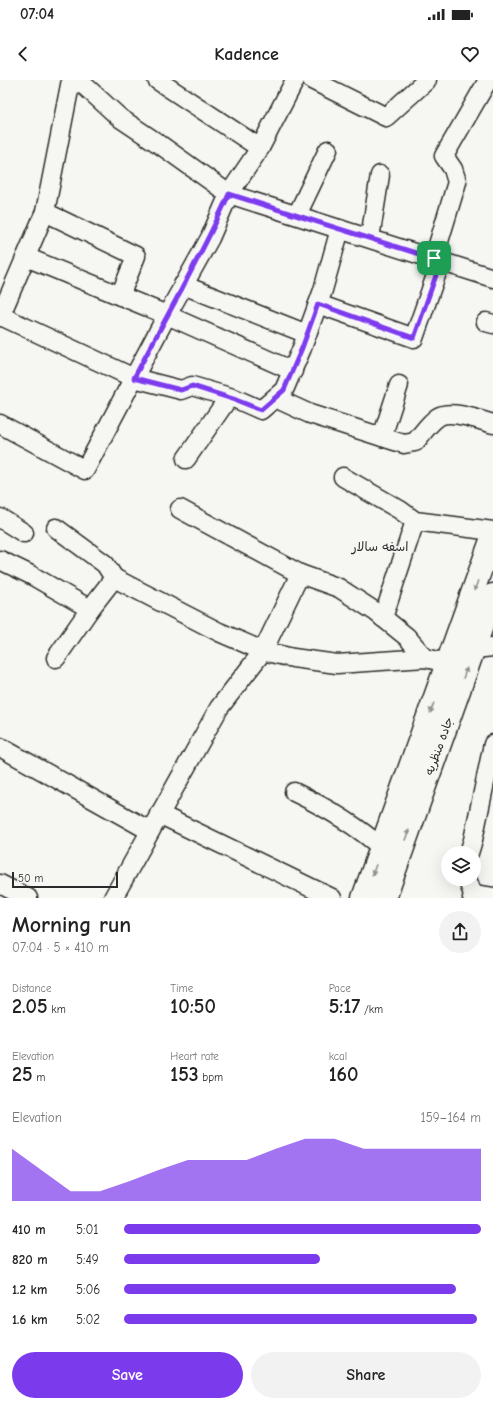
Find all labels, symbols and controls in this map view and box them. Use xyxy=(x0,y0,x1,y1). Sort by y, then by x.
text: 07:04 xyxy=(20,5,54,23)
icon: back xyxy=(12,43,34,65)
icon: heart xyxy=(459,43,481,65)
text: Kadence xyxy=(214,44,279,65)
pin xyxy=(417,241,451,275)
icon: arrive xyxy=(423,247,445,269)
district label: اسفه سالار xyxy=(351,539,408,555)
one-way arrow xyxy=(472,580,478,592)
one-way arrow xyxy=(462,666,468,678)
one-way arrow xyxy=(429,702,435,714)
street label: جاده منظریه xyxy=(422,715,457,777)
one-way arrow xyxy=(405,828,411,840)
map controls xyxy=(441,846,481,886)
button: layers xyxy=(441,846,481,886)
one-way arrow xyxy=(371,864,377,876)
scale bar xyxy=(12,870,118,889)
text: 50 m xyxy=(18,872,43,885)
button: share xyxy=(439,911,481,953)
text: Morning run xyxy=(12,912,131,938)
text: 07:04 · 5 × 410 m xyxy=(12,940,109,955)
text: Distance xyxy=(12,982,51,995)
text: Time xyxy=(170,982,193,995)
text: Pace xyxy=(329,982,351,995)
text: 2.05 xyxy=(12,995,48,1018)
text: 10:50 xyxy=(170,995,216,1018)
text: 5:17 xyxy=(329,995,360,1018)
text: km xyxy=(48,1003,66,1016)
text: /km xyxy=(360,1003,383,1016)
text: Elevation xyxy=(12,1050,54,1063)
text: Heart rate xyxy=(170,1050,219,1063)
text: kcal xyxy=(329,1050,347,1063)
text: 25 xyxy=(12,1063,33,1086)
text: 153 xyxy=(170,1063,199,1086)
text: 160 xyxy=(329,1063,358,1086)
text: m xyxy=(33,1071,45,1084)
text: bpm xyxy=(199,1071,223,1084)
text: Elevation xyxy=(12,1110,62,1125)
text: 159–164 m xyxy=(421,1110,481,1125)
text: 410 m xyxy=(12,1222,46,1237)
text: 5:01 xyxy=(76,1222,98,1237)
text: 820 m xyxy=(12,1252,48,1267)
text: 5:49 xyxy=(76,1252,99,1267)
text: 1.2 km xyxy=(12,1282,47,1297)
text: 5:06 xyxy=(76,1282,100,1297)
text: 1.6 km xyxy=(12,1312,48,1327)
text: 5:02 xyxy=(76,1312,100,1327)
button: Save xyxy=(12,1352,243,1398)
button: Share xyxy=(251,1352,481,1398)

